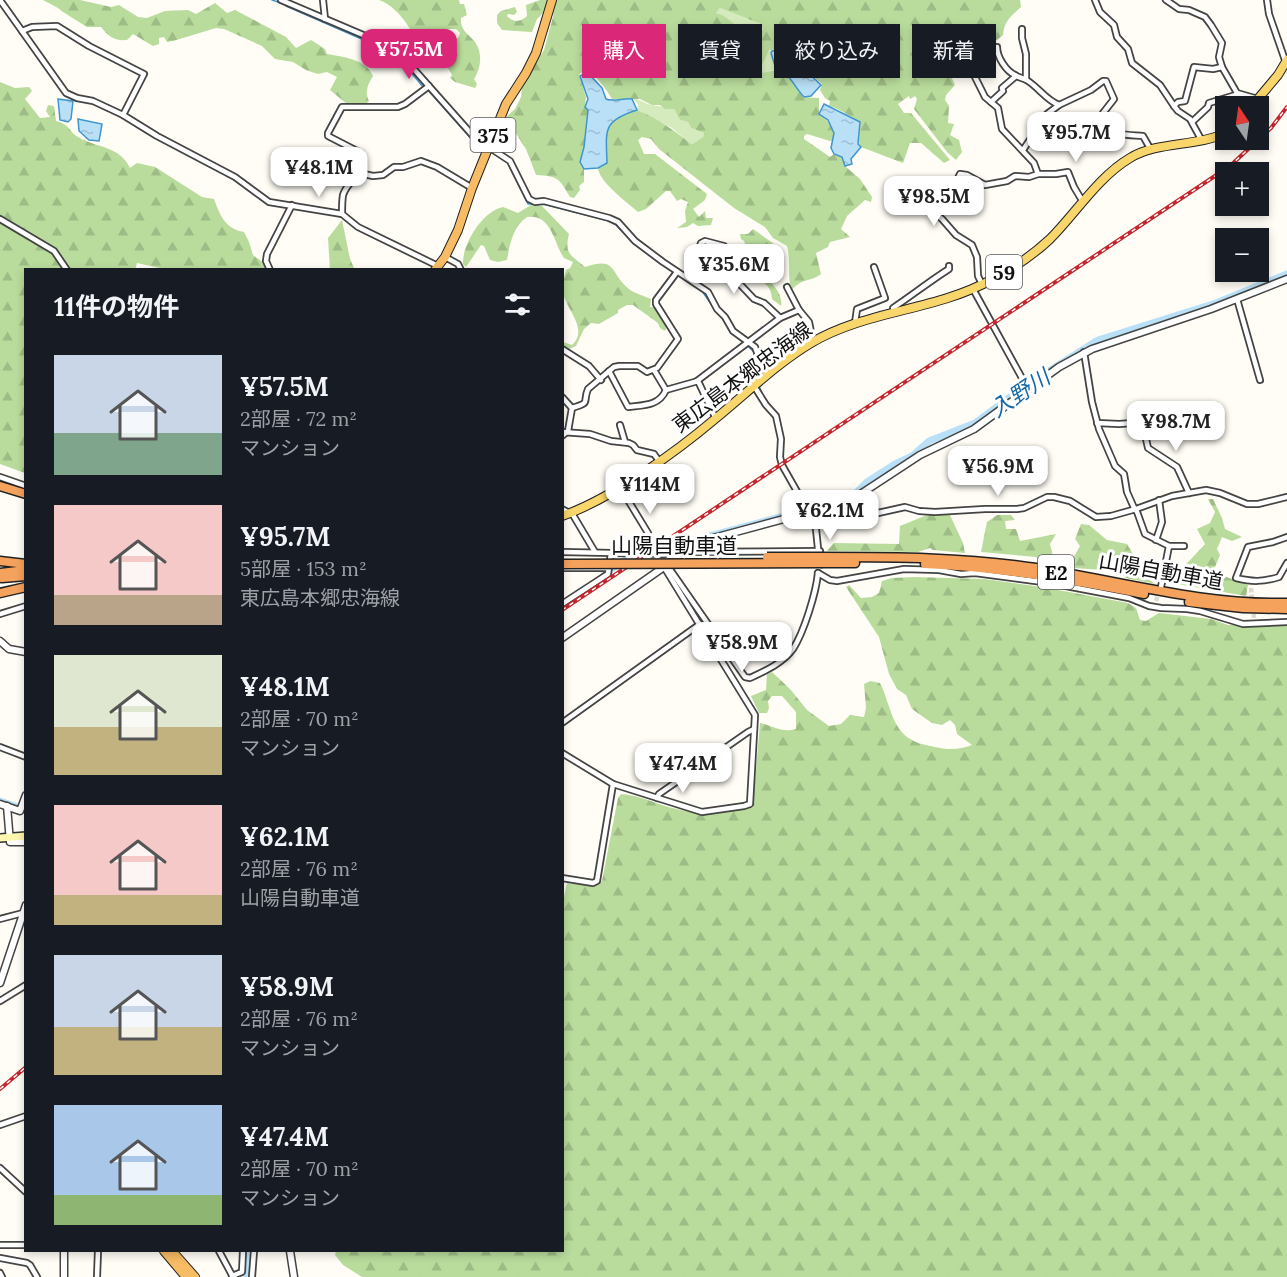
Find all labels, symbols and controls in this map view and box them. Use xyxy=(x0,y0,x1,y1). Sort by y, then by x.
chip: 購入 xyxy=(582,24,666,78)
chip: 賃貸 xyxy=(678,24,762,78)
chip: 絞り込み xyxy=(774,24,900,78)
chip: 新着 xyxy=(912,24,996,78)
pin: ¥57.5M xyxy=(360,29,458,80)
text: ¥57.5M xyxy=(375,36,443,61)
north arrow xyxy=(1215,96,1269,150)
map controls xyxy=(1215,96,1269,282)
pin: ¥95.7M xyxy=(1027,112,1125,163)
road number: 375 xyxy=(470,118,516,152)
text: ¥95.7M xyxy=(1041,119,1111,144)
pin: ¥48.1M xyxy=(270,147,368,198)
text: ¥48.1M xyxy=(284,154,354,179)
button: + xyxy=(1215,162,1269,216)
pin: ¥98.5M xyxy=(885,176,983,227)
text: ¥98.5M xyxy=(898,183,970,208)
button: − xyxy=(1215,228,1269,282)
pin: ¥35.6M xyxy=(685,244,783,295)
text: ¥35.6M xyxy=(698,251,770,276)
road number: 59 xyxy=(986,255,1022,289)
icon: filters xyxy=(501,288,534,321)
text: 11件の物件 xyxy=(54,290,179,323)
street label: 東広島本郷忠海線 xyxy=(667,316,817,438)
water label: 入野川 xyxy=(985,362,1057,423)
text: ¥57.5M xyxy=(240,370,329,403)
icon: home xyxy=(102,379,174,451)
pin: ¥98.7M xyxy=(1127,401,1225,452)
text: 2部屋 · 72 m² xyxy=(240,406,357,431)
text: ¥98.7M xyxy=(1141,408,1211,433)
text: マンション xyxy=(240,435,340,460)
pin: ¥56.9M xyxy=(949,446,1047,497)
text: ¥56.9M xyxy=(962,453,1034,478)
pin: ¥114M xyxy=(608,464,692,515)
text: ¥114M xyxy=(619,471,681,496)
pin: ¥62.1M xyxy=(781,490,879,541)
text: ¥62.1M xyxy=(796,497,864,522)
text: ¥95.7M xyxy=(240,520,331,553)
icon: home xyxy=(102,529,174,601)
street label: 山陽自動車道 xyxy=(611,532,737,559)
street label: 山陽自動車道 xyxy=(1097,547,1225,595)
road number: E2 xyxy=(1038,555,1074,589)
text: 5部屋 · 153 m² xyxy=(240,556,367,581)
text: 東広島本郷忠海線 xyxy=(240,585,400,610)
pin: ¥58.9M xyxy=(693,622,791,673)
text: ¥58.9M xyxy=(706,629,778,654)
text: ¥48.1M xyxy=(240,670,330,703)
icon: home xyxy=(102,679,174,751)
text: 2部屋 · 70 m² xyxy=(240,706,359,731)
text: マンション xyxy=(240,735,340,760)
pin: ¥47.4M xyxy=(634,743,732,794)
text: ¥47.4M xyxy=(649,750,717,775)
text: ¥62.1M xyxy=(240,820,329,853)
icon: home xyxy=(102,829,174,901)
text: 2部屋 · 76 m² xyxy=(240,856,358,881)
text: 山陽自動車道 xyxy=(240,885,360,910)
text: ¥58.9M xyxy=(240,970,334,1003)
icon: home xyxy=(102,979,174,1051)
text: 2部屋 · 76 m² xyxy=(240,1006,358,1031)
text: マンション xyxy=(240,1035,340,1060)
text: ¥47.4M xyxy=(240,1120,329,1153)
icon: home xyxy=(102,1129,174,1201)
text: 2部屋 · 70 m² xyxy=(240,1156,359,1181)
text: マンション xyxy=(240,1185,340,1210)

